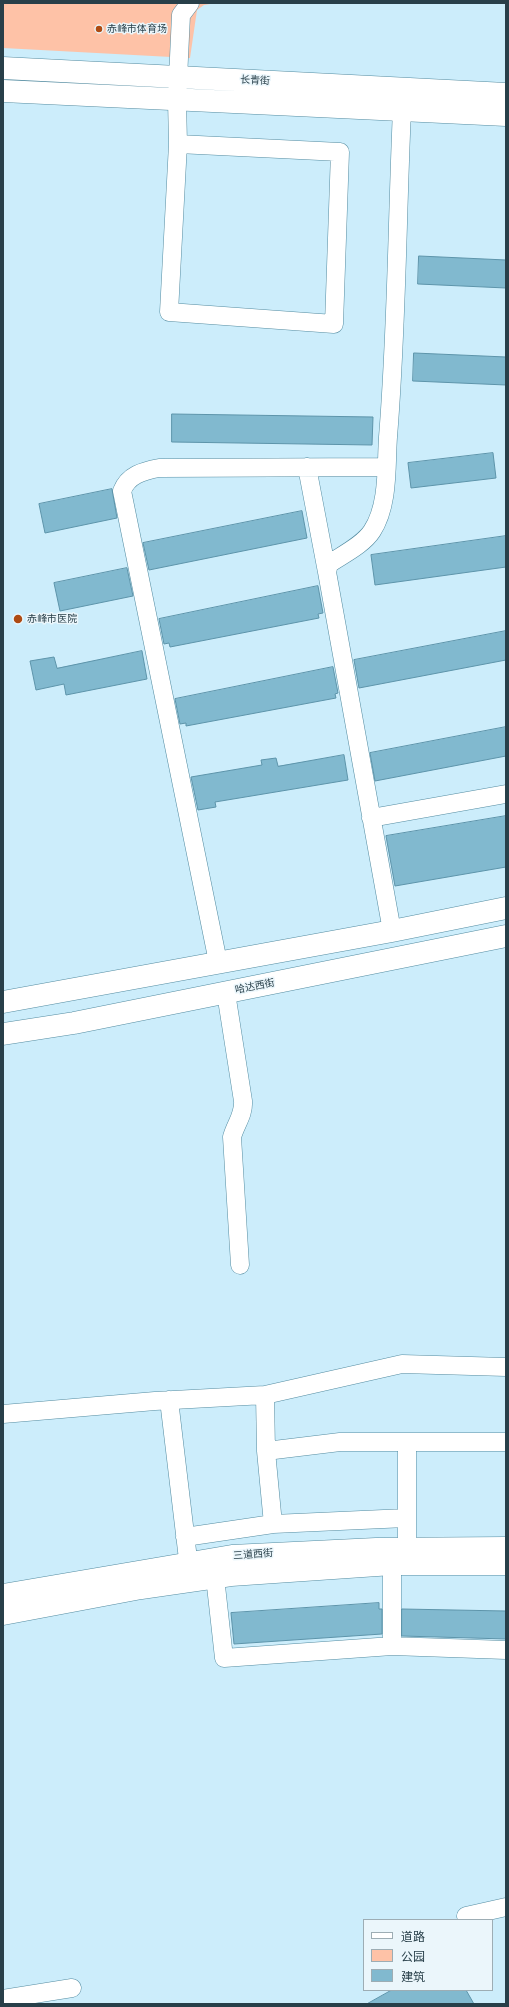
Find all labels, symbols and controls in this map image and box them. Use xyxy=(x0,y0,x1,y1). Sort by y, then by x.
place label: 赤峰市体育场 xyxy=(107,23,167,35)
marker: 赤峰市体育场 xyxy=(94,24,104,34)
street label: 长青街 xyxy=(240,74,270,88)
marker: 赤峰市医院 xyxy=(12,613,24,625)
place label: 赤峰市医院 xyxy=(27,613,77,625)
street label: 哈达西街 xyxy=(234,977,276,997)
street label: 三道西街 xyxy=(233,1548,273,1562)
legend xyxy=(363,1919,493,1991)
text: 道路 xyxy=(401,1930,425,1944)
text: 公园 xyxy=(401,1950,425,1964)
text: 建筑 xyxy=(401,1970,425,1984)

